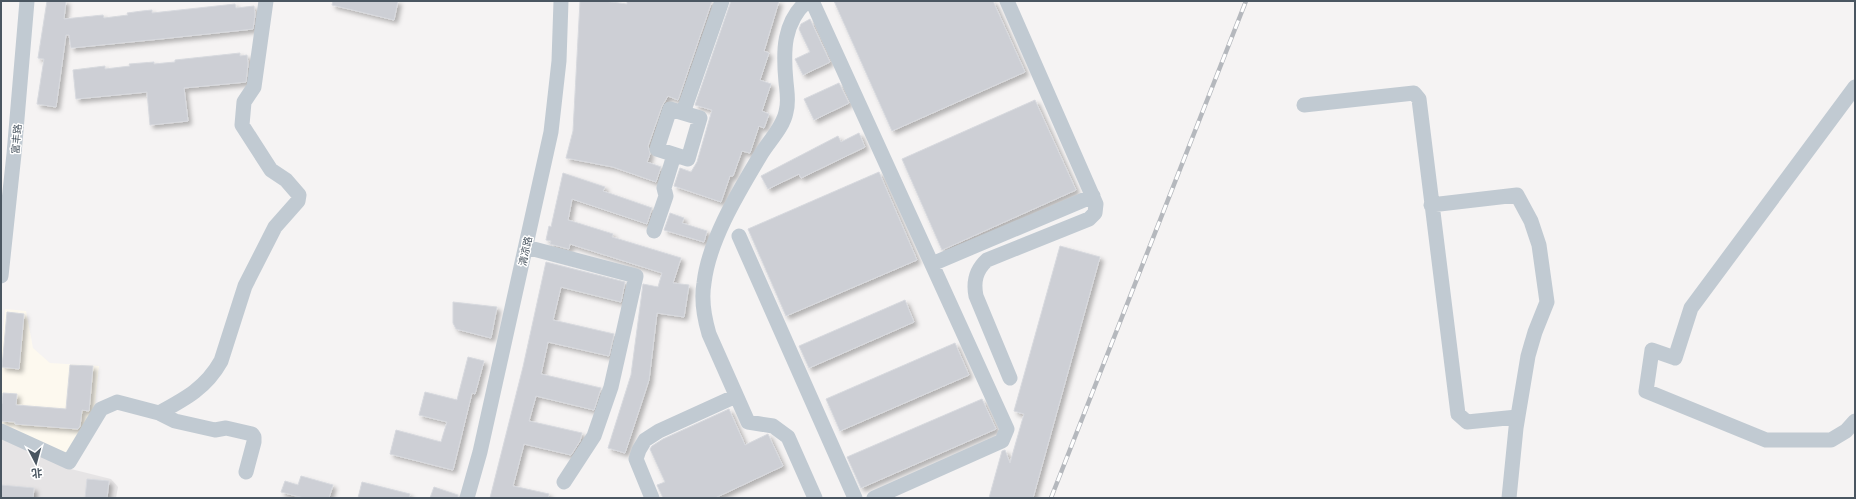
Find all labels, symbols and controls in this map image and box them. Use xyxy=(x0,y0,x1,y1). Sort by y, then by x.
street label: 富丰路 xyxy=(10,124,23,154)
street label: 清凉路 xyxy=(517,235,534,267)
north arrow xyxy=(16,443,56,483)
text: 北 xyxy=(31,466,43,479)

